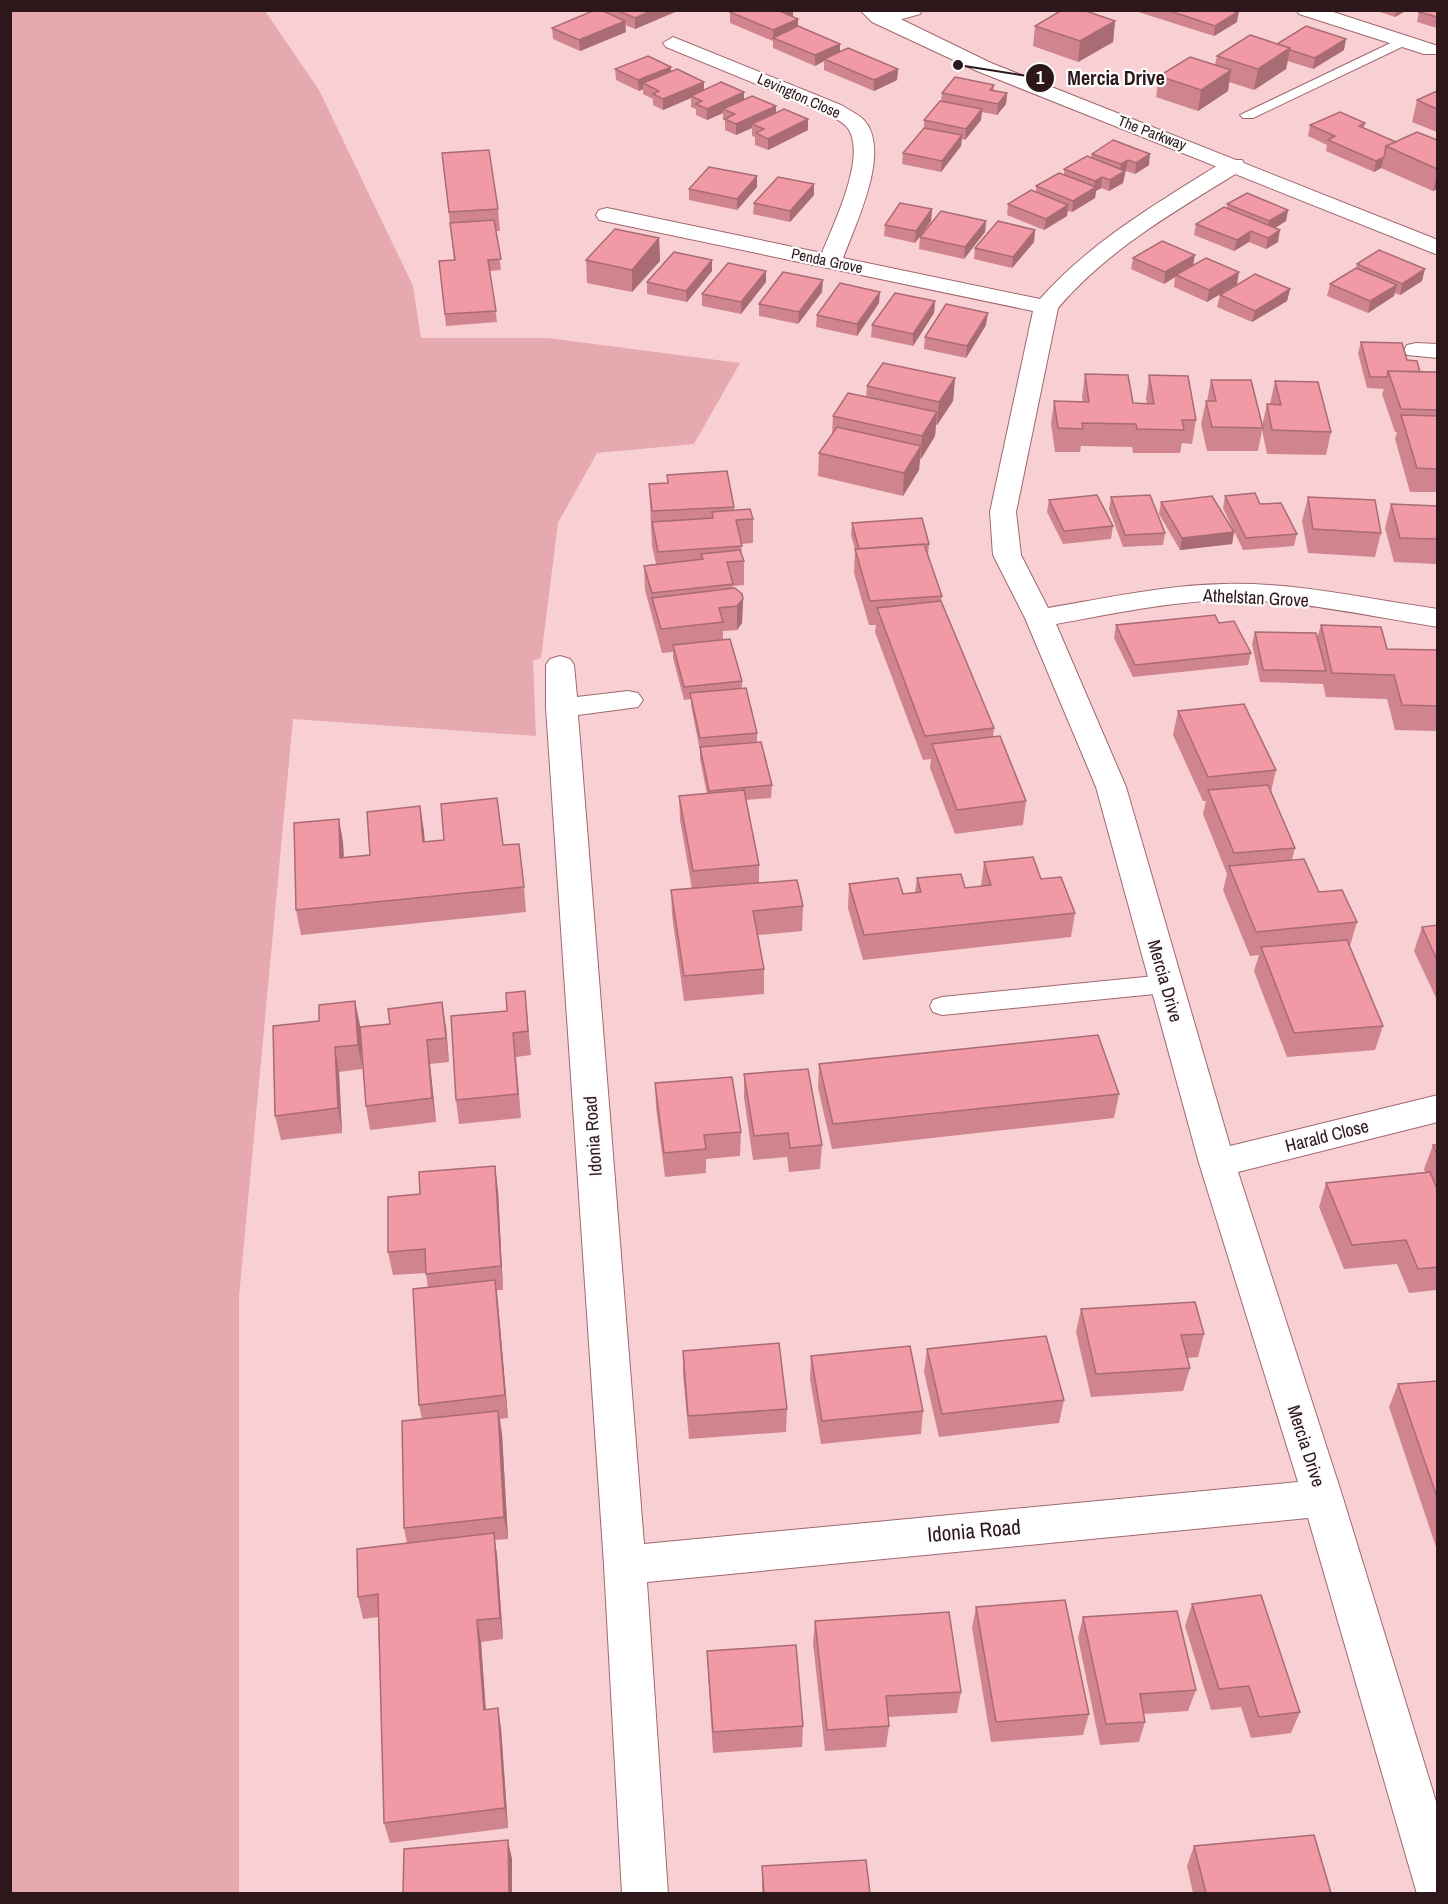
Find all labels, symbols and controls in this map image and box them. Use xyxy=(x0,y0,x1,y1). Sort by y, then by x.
callout: Mercia Drive xyxy=(1025,59,1177,97)
text: Mercia Drive xyxy=(1067,64,1165,91)
text: 1 xyxy=(1036,65,1045,90)
street label: Levington Close xyxy=(754,68,844,123)
street label: The Parkway xyxy=(1115,110,1190,156)
street label: Penda Grove xyxy=(789,243,865,278)
street label: Athelstan Grove xyxy=(1202,582,1310,613)
street label: Mercia Drive xyxy=(1142,937,1189,1025)
street label: Idonia Road xyxy=(577,1095,608,1177)
street label: Harald Close xyxy=(1282,1113,1371,1158)
street label: Mercia Drive xyxy=(1282,1402,1331,1490)
street label: Idonia Road xyxy=(926,1512,1022,1549)

